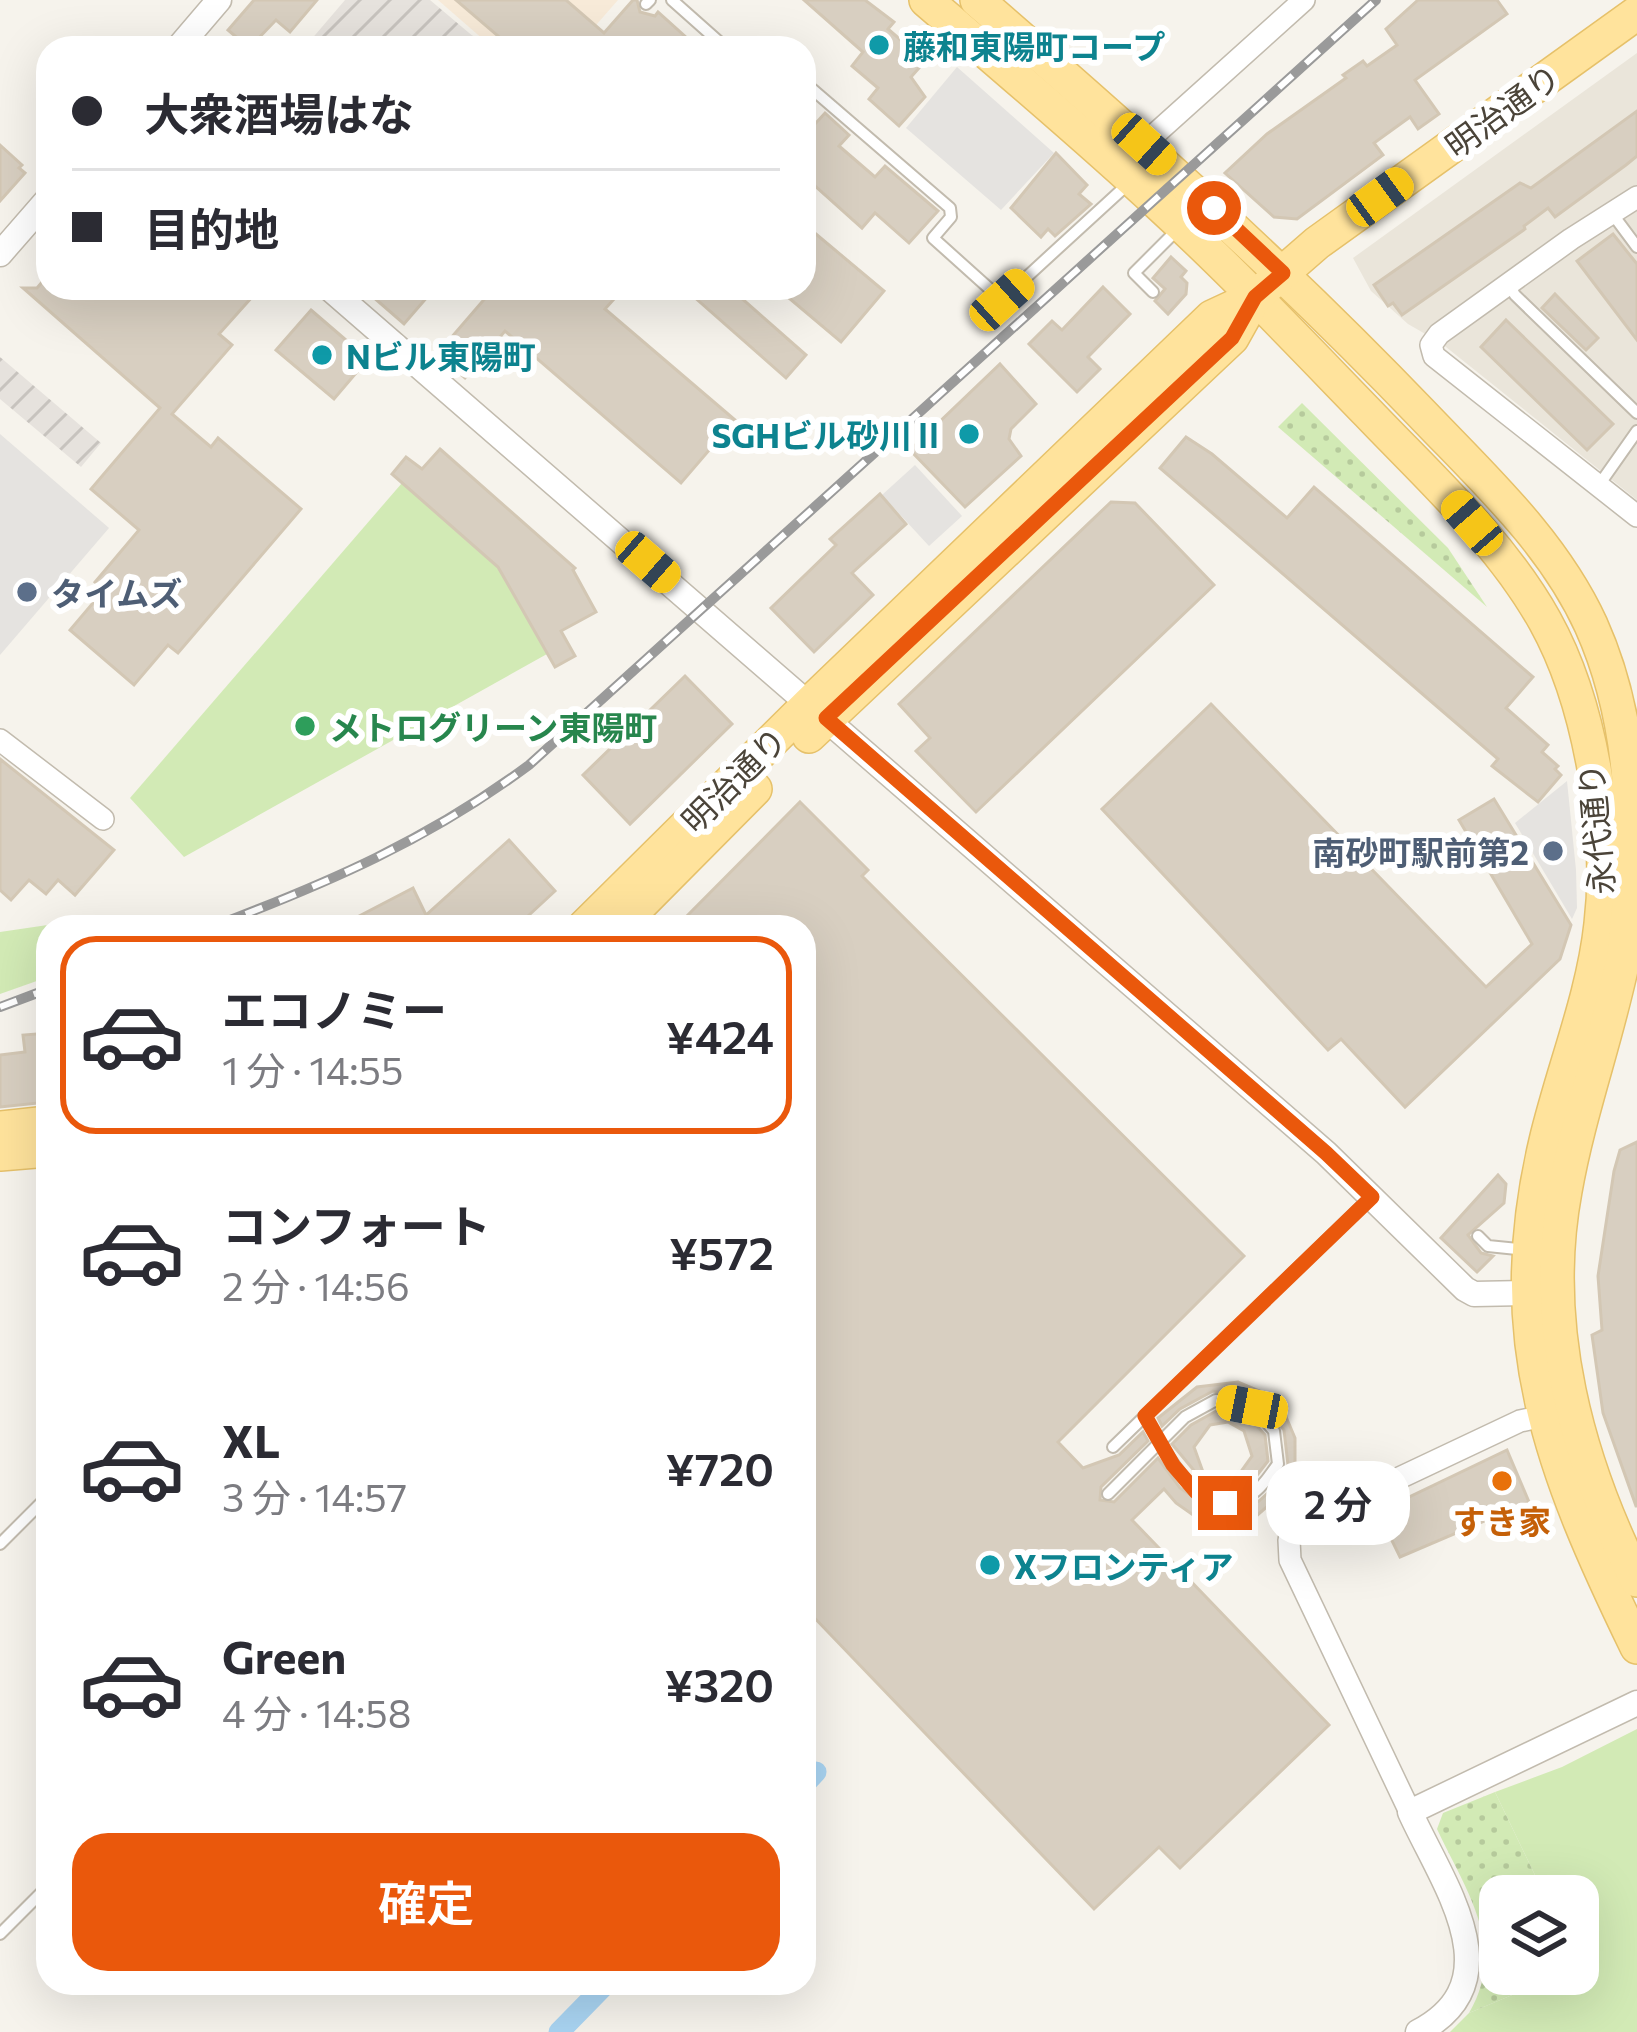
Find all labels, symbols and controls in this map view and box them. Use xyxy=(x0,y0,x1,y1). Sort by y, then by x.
place label: 藤和東陽町コープ xyxy=(903,25,1165,66)
marker: 藤和東陽町コープ xyxy=(866,32,892,58)
street label: 明治通り xyxy=(1437,55,1567,165)
text: 大衆酒場はな xyxy=(144,85,414,140)
car xyxy=(1105,107,1183,181)
car xyxy=(1340,161,1420,233)
route start xyxy=(1187,181,1241,235)
text: 目的地 xyxy=(144,200,279,255)
car xyxy=(963,263,1041,337)
place label: Nビル東陽町 xyxy=(346,335,536,376)
marker: Nビル東陽町 xyxy=(309,342,335,368)
place label: SGHビル砂川Ⅱ xyxy=(711,414,945,455)
marker: SGHビル砂川Ⅱ xyxy=(956,421,982,447)
car xyxy=(1435,484,1509,562)
car xyxy=(609,525,687,599)
place label: タイムズ xyxy=(51,572,182,613)
marker: タイムズ xyxy=(14,579,40,605)
place label: メトログリーン東陽町 xyxy=(329,706,657,747)
marker: メトログリーン東陽町 xyxy=(292,713,318,739)
street label: 明治通り xyxy=(672,718,794,840)
street label: 永代通り xyxy=(1569,761,1621,897)
place label: 南砂町駅前第2 xyxy=(1312,831,1529,872)
marker: 南砂町駅前第2 xyxy=(1540,838,1566,864)
icon: car xyxy=(78,981,186,1089)
text: エコノミー xyxy=(222,981,447,1036)
text: ¥424 xyxy=(666,1008,774,1063)
text: 1 分 · 14:55 xyxy=(222,1045,403,1093)
icon: car xyxy=(78,1197,186,1305)
text: コンフォート xyxy=(222,1197,491,1252)
text: ¥572 xyxy=(669,1224,774,1279)
text: 2 分 · 14:56 xyxy=(222,1261,410,1309)
car xyxy=(1213,1382,1291,1432)
text: XL xyxy=(222,1412,280,1467)
icon: car xyxy=(78,1413,186,1521)
text: ¥720 xyxy=(666,1440,774,1495)
callout: 2 分 xyxy=(1267,1461,1411,1545)
marker: すき家 xyxy=(1489,1468,1515,1494)
text: 3 分 · 14:57 xyxy=(222,1472,407,1520)
route end xyxy=(1198,1476,1252,1530)
text: 2 分 xyxy=(1304,1479,1372,1527)
place label: すき家 xyxy=(1453,1500,1552,1541)
place label: Xフロンティア xyxy=(1014,1545,1233,1586)
marker: Xフロンティア xyxy=(977,1552,1003,1578)
text: Green xyxy=(222,1628,346,1683)
icon: car xyxy=(78,1629,186,1737)
text: ¥320 xyxy=(665,1656,774,1711)
text: 4 分 · 14:58 xyxy=(222,1688,411,1736)
button: 確定 xyxy=(72,1833,780,1971)
map controls xyxy=(1479,1875,1599,1995)
button: layers xyxy=(1479,1875,1599,1995)

